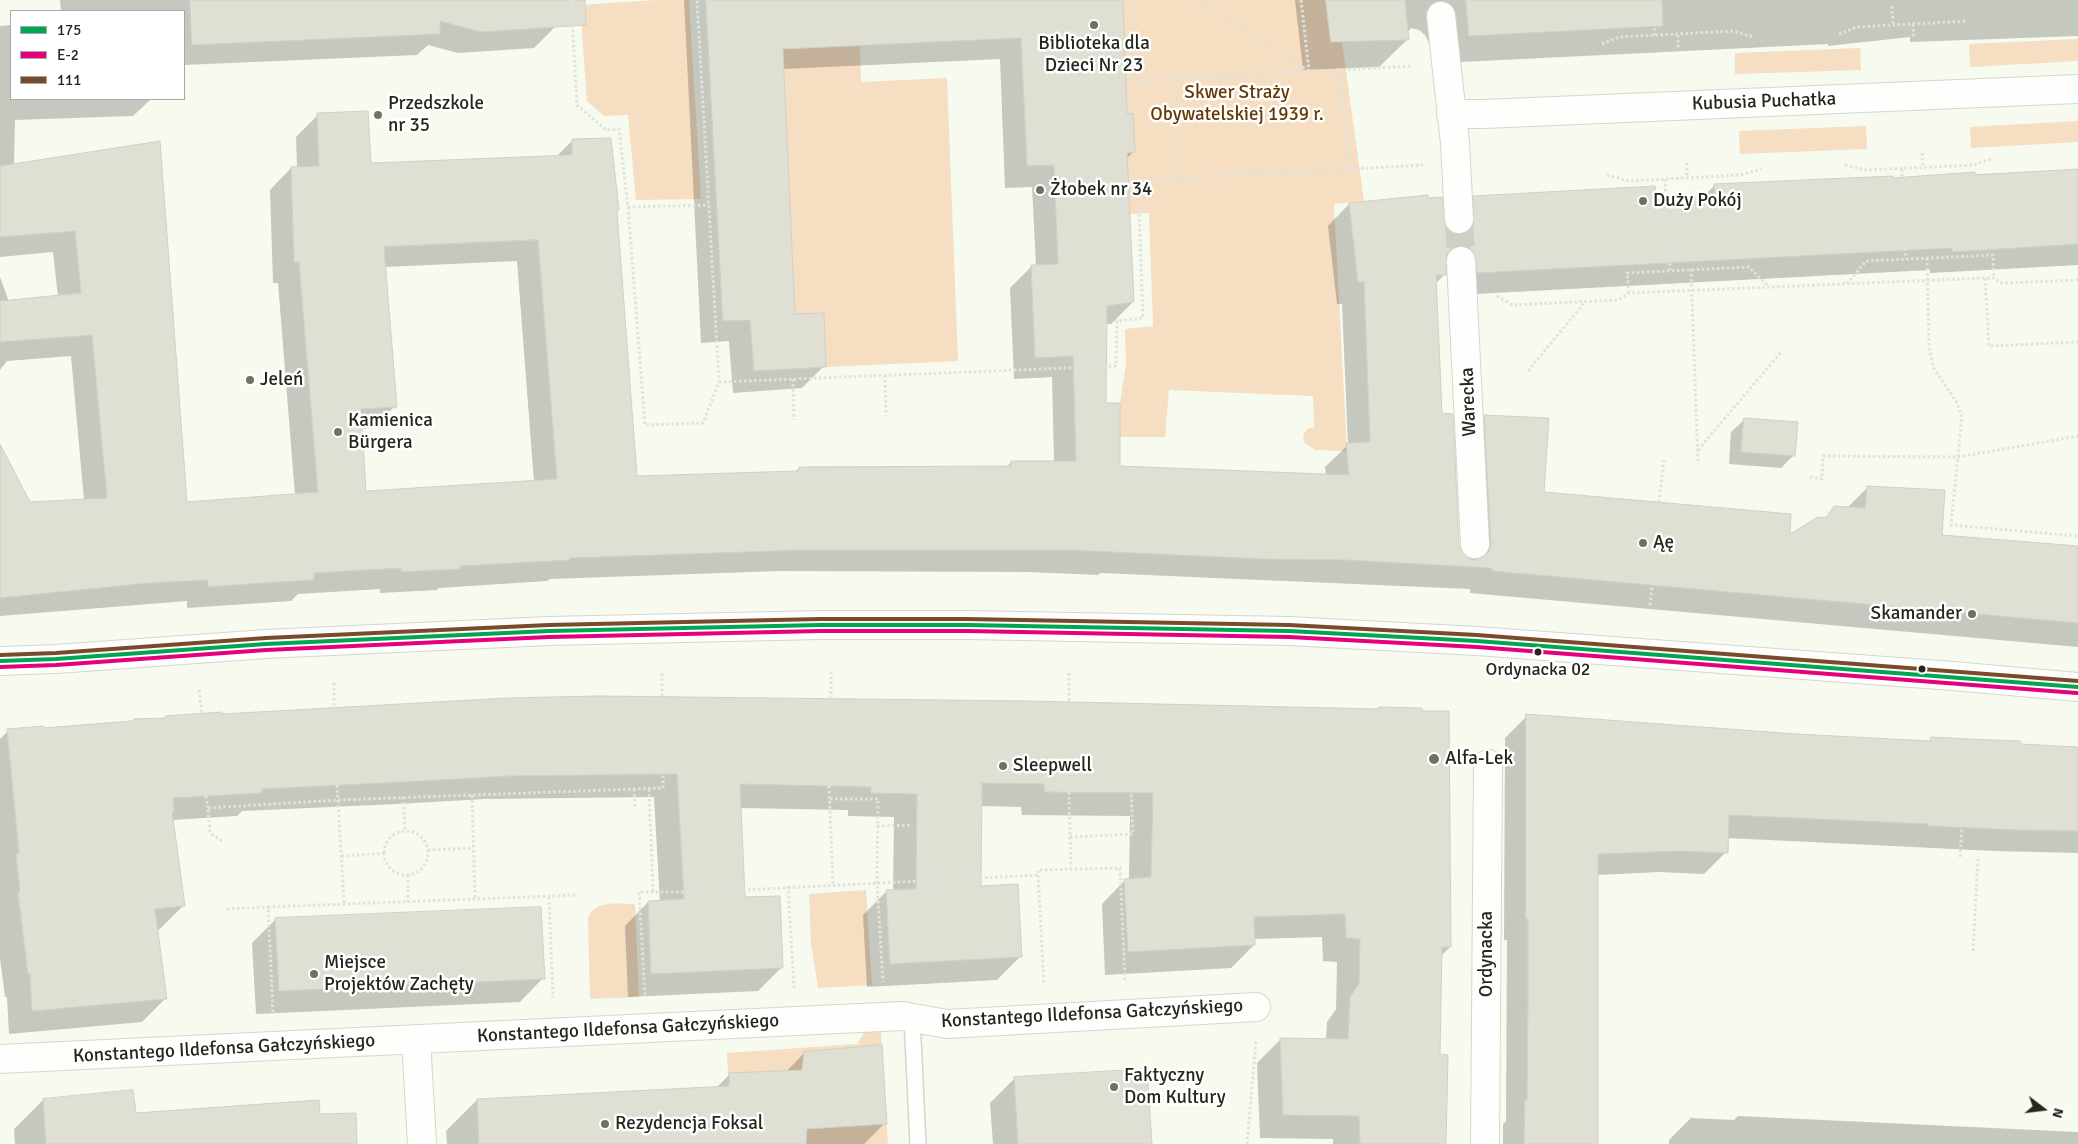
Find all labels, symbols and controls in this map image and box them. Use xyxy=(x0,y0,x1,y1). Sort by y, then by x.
legend xyxy=(10,10,185,100)
marker: Biblioteka dla Dzieci Nr 23 xyxy=(1088,19,1100,31)
text: 175 xyxy=(57,21,81,39)
place label: Biblioteka dla Dzieci Nr 23 xyxy=(1038,33,1150,77)
text: E-2 xyxy=(57,46,79,64)
text: 111 xyxy=(57,71,81,89)
park label: Skwer Straży Obywatelskiej 1939 r. xyxy=(1150,82,1324,126)
street label: Kubusia Puchatka xyxy=(1691,88,1837,116)
place label: Przedszkole nr 35 xyxy=(388,93,484,137)
marker: Przedszkole nr 35 xyxy=(372,109,384,121)
place label: Żłobek nr 34 xyxy=(1050,179,1152,201)
marker: Żłobek nr 34 xyxy=(1034,184,1046,196)
place label: Duży Pokój xyxy=(1653,190,1742,212)
marker: Duży Pokój xyxy=(1637,195,1649,207)
street label: Warecka xyxy=(1456,367,1482,437)
place label: Jeleń xyxy=(260,369,303,391)
marker: Jeleń xyxy=(244,374,256,386)
place label: Kamienica Bürgera xyxy=(348,410,433,454)
marker: Kamienica Bürgera xyxy=(332,426,344,438)
place label: Ąę xyxy=(1653,532,1674,554)
marker: Ąę xyxy=(1637,537,1649,549)
place label: Skamander xyxy=(1871,603,1962,625)
marker: Skamander xyxy=(1966,608,1978,620)
marker: Ordynacka 02 xyxy=(1533,647,1543,657)
place label: Ordynacka 02 xyxy=(1485,659,1591,681)
unlabelled marker xyxy=(1917,664,1927,674)
place label: Alfa-Lek xyxy=(1445,748,1513,770)
marker: Alfa-Lek xyxy=(1427,752,1441,766)
place label: Sleepwell xyxy=(1013,755,1092,777)
marker: Sleepwell xyxy=(997,760,1009,772)
street label: Ordynacka xyxy=(1476,911,1498,997)
place label: Miejsce Projektów Zachęty xyxy=(324,952,474,996)
marker: Miejsce Projektów Zachęty xyxy=(308,968,320,980)
street label: Konstantego Ildefonsa Gałczyńskiego xyxy=(940,995,1244,1033)
street label: Konstantego Ildefonsa Gałczyńskiego xyxy=(476,1010,780,1048)
street label: Konstantego Ildefonsa Gałczyńskiego xyxy=(72,1030,376,1068)
place label: Faktyczny Dom Kultury xyxy=(1124,1065,1226,1109)
marker: Faktyczny Dom Kultury xyxy=(1108,1081,1120,1093)
north arrow xyxy=(2018,1084,2068,1134)
text: N xyxy=(2048,1106,2067,1120)
place label: Rezydencja Foksal xyxy=(615,1113,763,1135)
marker: Rezydencja Foksal xyxy=(599,1118,611,1130)

